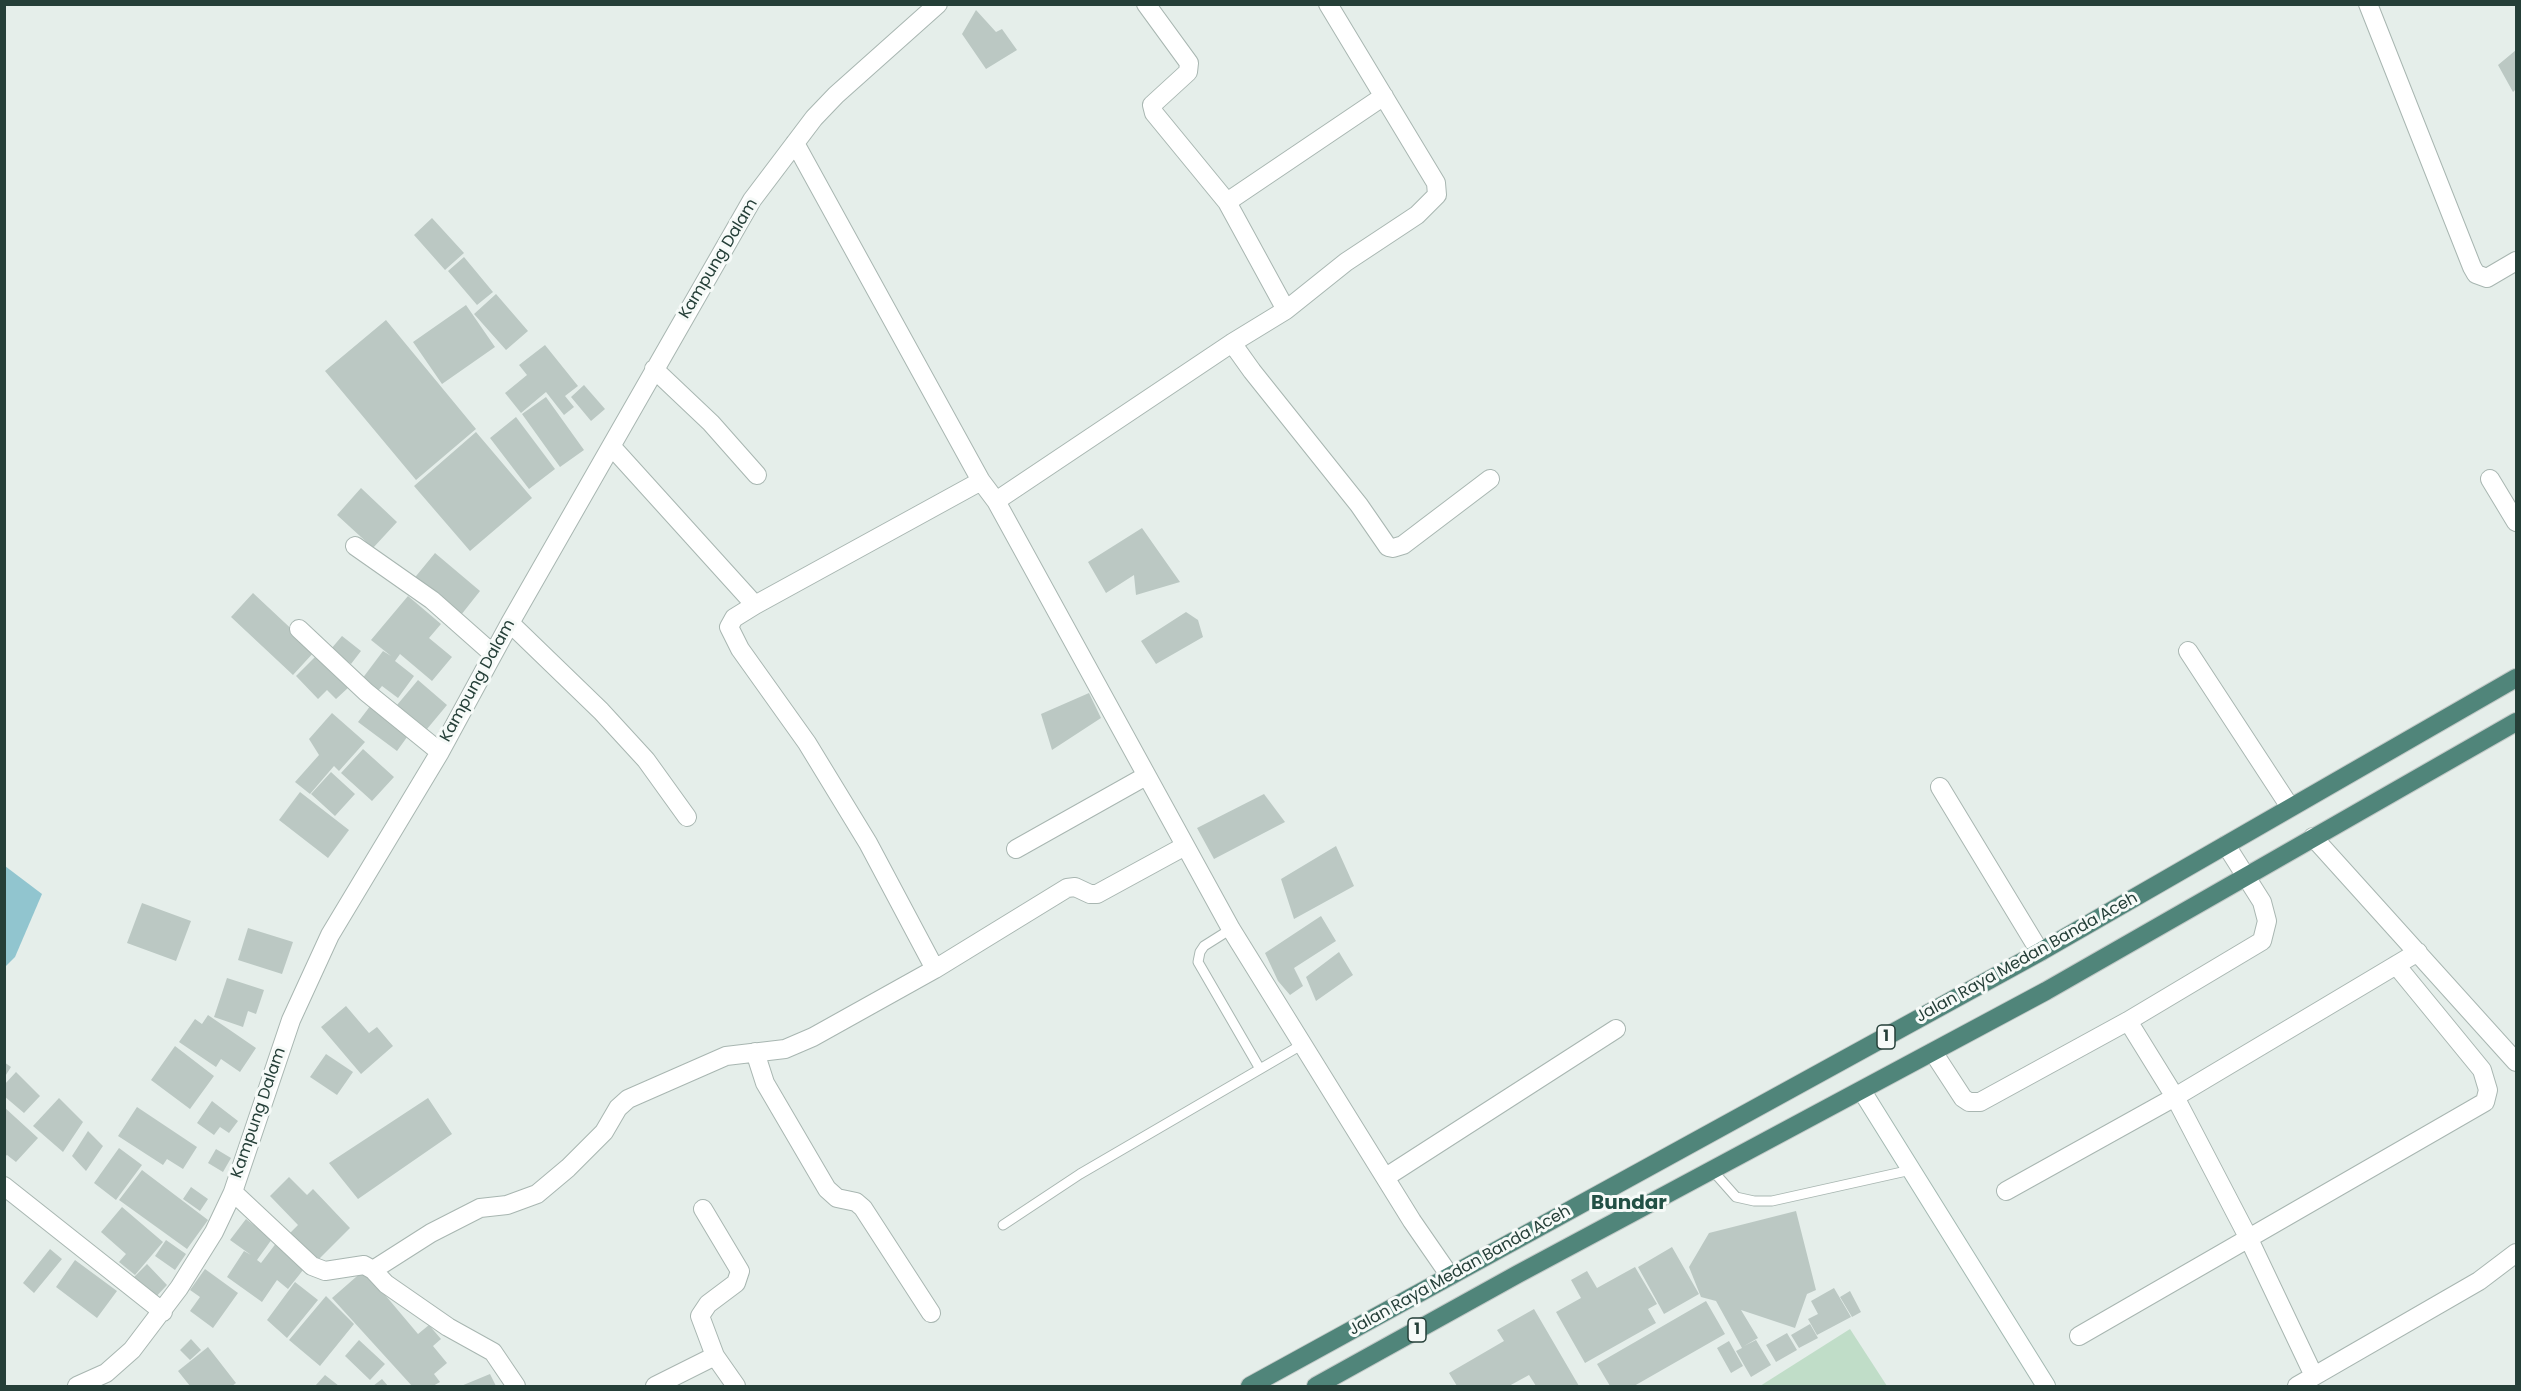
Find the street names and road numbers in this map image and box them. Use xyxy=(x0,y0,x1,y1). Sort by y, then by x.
street label: Kampung Dalam xyxy=(676,196,762,322)
street label: Kampung Dalam xyxy=(436,617,520,745)
street label: Jalan Raya Medan Banda Aceh xyxy=(1913,889,2141,1027)
road number: 1 xyxy=(1877,1025,1895,1049)
street label: Kampung Dalam xyxy=(228,1045,290,1181)
street label: Jalan Raya Medan Banda Aceh xyxy=(1346,1202,1574,1340)
road number: 1 xyxy=(1408,1318,1426,1342)

